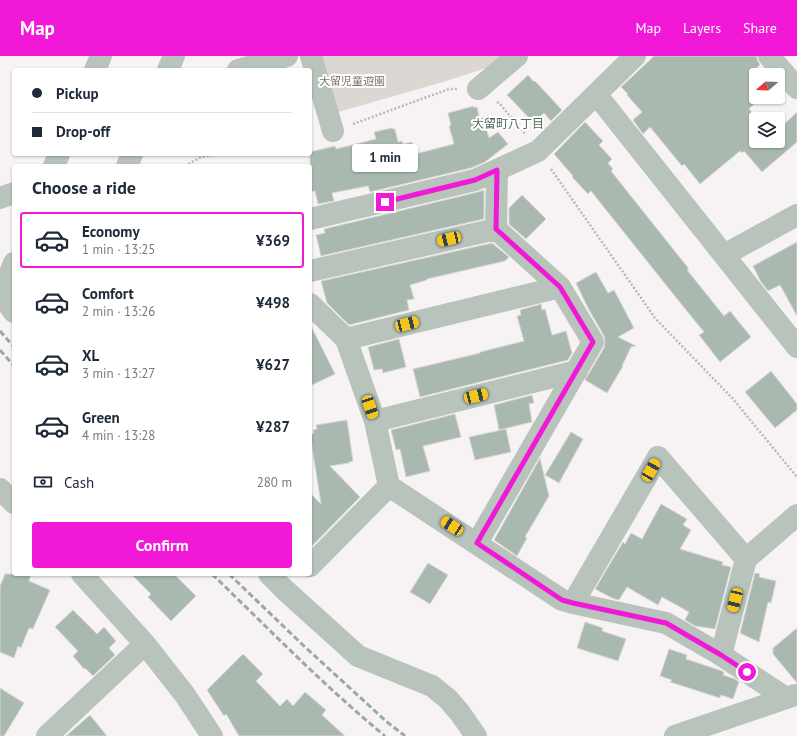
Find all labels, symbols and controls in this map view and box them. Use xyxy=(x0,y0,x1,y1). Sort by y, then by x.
text: Map xyxy=(20,16,55,40)
text: Map xyxy=(635,19,661,37)
text: Layers xyxy=(683,19,721,37)
text: Share xyxy=(743,19,777,37)
north arrow xyxy=(749,68,785,104)
map controls xyxy=(749,68,785,148)
park label: 大留児童遊園 xyxy=(319,74,385,88)
text: Pickup xyxy=(56,84,99,103)
button: layers xyxy=(749,112,785,148)
district label: 大留町八丁目 xyxy=(472,116,544,131)
text: Drop-off xyxy=(56,122,110,141)
callout: 1 min xyxy=(352,144,418,172)
text: 1 min xyxy=(369,149,401,166)
text: Choose a ride xyxy=(32,176,136,199)
route end xyxy=(376,193,394,211)
icon: car xyxy=(34,222,70,258)
text: Economy xyxy=(82,222,140,241)
car xyxy=(436,230,462,248)
text: ¥369 xyxy=(256,231,290,250)
text: 1 min · 13:25 xyxy=(82,241,155,258)
icon: car xyxy=(34,284,70,320)
text: Comfort xyxy=(82,284,134,303)
text: ¥498 xyxy=(256,293,290,312)
text: 2 min · 13:26 xyxy=(82,303,155,320)
car xyxy=(394,315,420,333)
icon: car xyxy=(34,346,70,382)
text: XL xyxy=(82,346,99,365)
text: ¥627 xyxy=(256,355,290,374)
text: 3 min · 13:27 xyxy=(82,365,155,382)
car xyxy=(463,387,489,405)
car xyxy=(360,394,380,420)
icon: car xyxy=(34,408,70,444)
text: Green xyxy=(82,408,120,427)
text: ¥287 xyxy=(256,417,290,436)
text: 4 min · 13:28 xyxy=(82,427,155,444)
car xyxy=(640,457,662,483)
icon: cash xyxy=(32,471,54,493)
text: Cash xyxy=(64,473,94,492)
text: 280 m xyxy=(257,474,292,491)
car xyxy=(439,514,465,538)
button: Confirm xyxy=(32,522,292,568)
car xyxy=(726,587,744,613)
route start xyxy=(738,663,756,681)

